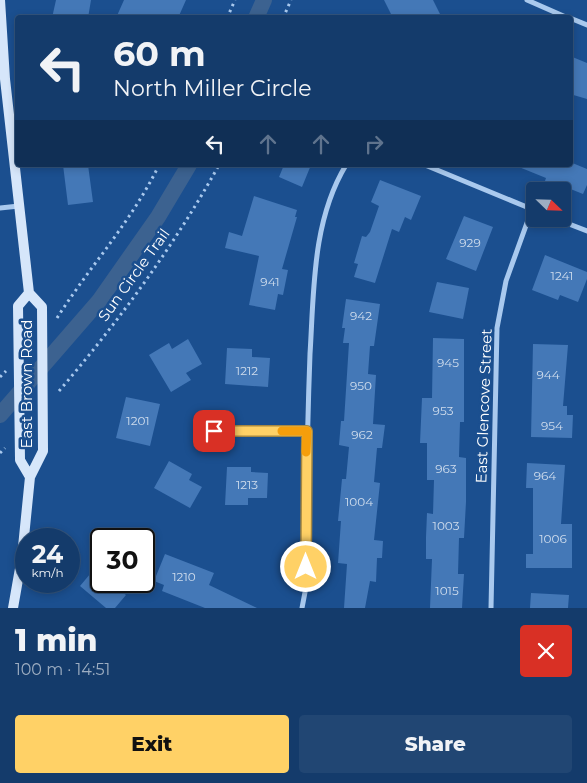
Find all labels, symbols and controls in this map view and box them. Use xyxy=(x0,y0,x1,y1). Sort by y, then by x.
text: 60 m xyxy=(113,32,206,75)
icon: left xyxy=(30,35,95,100)
text: North Miller Circle xyxy=(113,75,312,102)
icon: left xyxy=(201,130,229,158)
icon: ahead xyxy=(254,130,282,158)
icon: ahead xyxy=(307,130,335,158)
icon: right xyxy=(360,130,388,158)
north arrow xyxy=(526,182,571,228)
map controls xyxy=(526,182,571,227)
street label: Sun Circle Trail xyxy=(94,225,174,325)
house number: 929 xyxy=(459,235,481,250)
house number: 1241 xyxy=(551,268,573,283)
house number: 941 xyxy=(260,274,280,289)
house number: 942 xyxy=(350,308,372,323)
street label: East Brown Road xyxy=(17,320,36,448)
street label: East Glencove Street xyxy=(471,328,496,484)
house number: 945 xyxy=(437,355,459,370)
house number: 1212 xyxy=(236,363,258,378)
house number: 944 xyxy=(536,367,560,382)
house number: 950 xyxy=(350,378,372,393)
house number: 953 xyxy=(433,403,454,418)
pin xyxy=(193,410,235,452)
house number: 1201 xyxy=(126,413,150,428)
icon: arrive xyxy=(200,417,228,445)
house number: 954 xyxy=(541,418,563,433)
house number: 962 xyxy=(351,427,373,442)
house number: 963 xyxy=(435,461,457,476)
house number: 964 xyxy=(534,468,556,483)
house number: 1213 xyxy=(236,477,258,492)
house number: 1004 xyxy=(345,494,373,509)
house number: 1003 xyxy=(433,518,460,533)
speed limit sign: 30 xyxy=(90,528,155,593)
house number: 1006 xyxy=(539,531,567,546)
text: 24 xyxy=(32,539,63,569)
position arrow xyxy=(279,540,331,592)
text: km/h xyxy=(31,565,64,580)
house number: 1210 xyxy=(172,569,196,584)
house number: 1015 xyxy=(435,583,459,598)
text: 1 min xyxy=(15,622,98,659)
button: close xyxy=(520,625,572,677)
text: 100 m · 14:51 xyxy=(15,660,110,679)
button: Exit xyxy=(15,715,289,773)
button: Share xyxy=(299,715,572,773)

